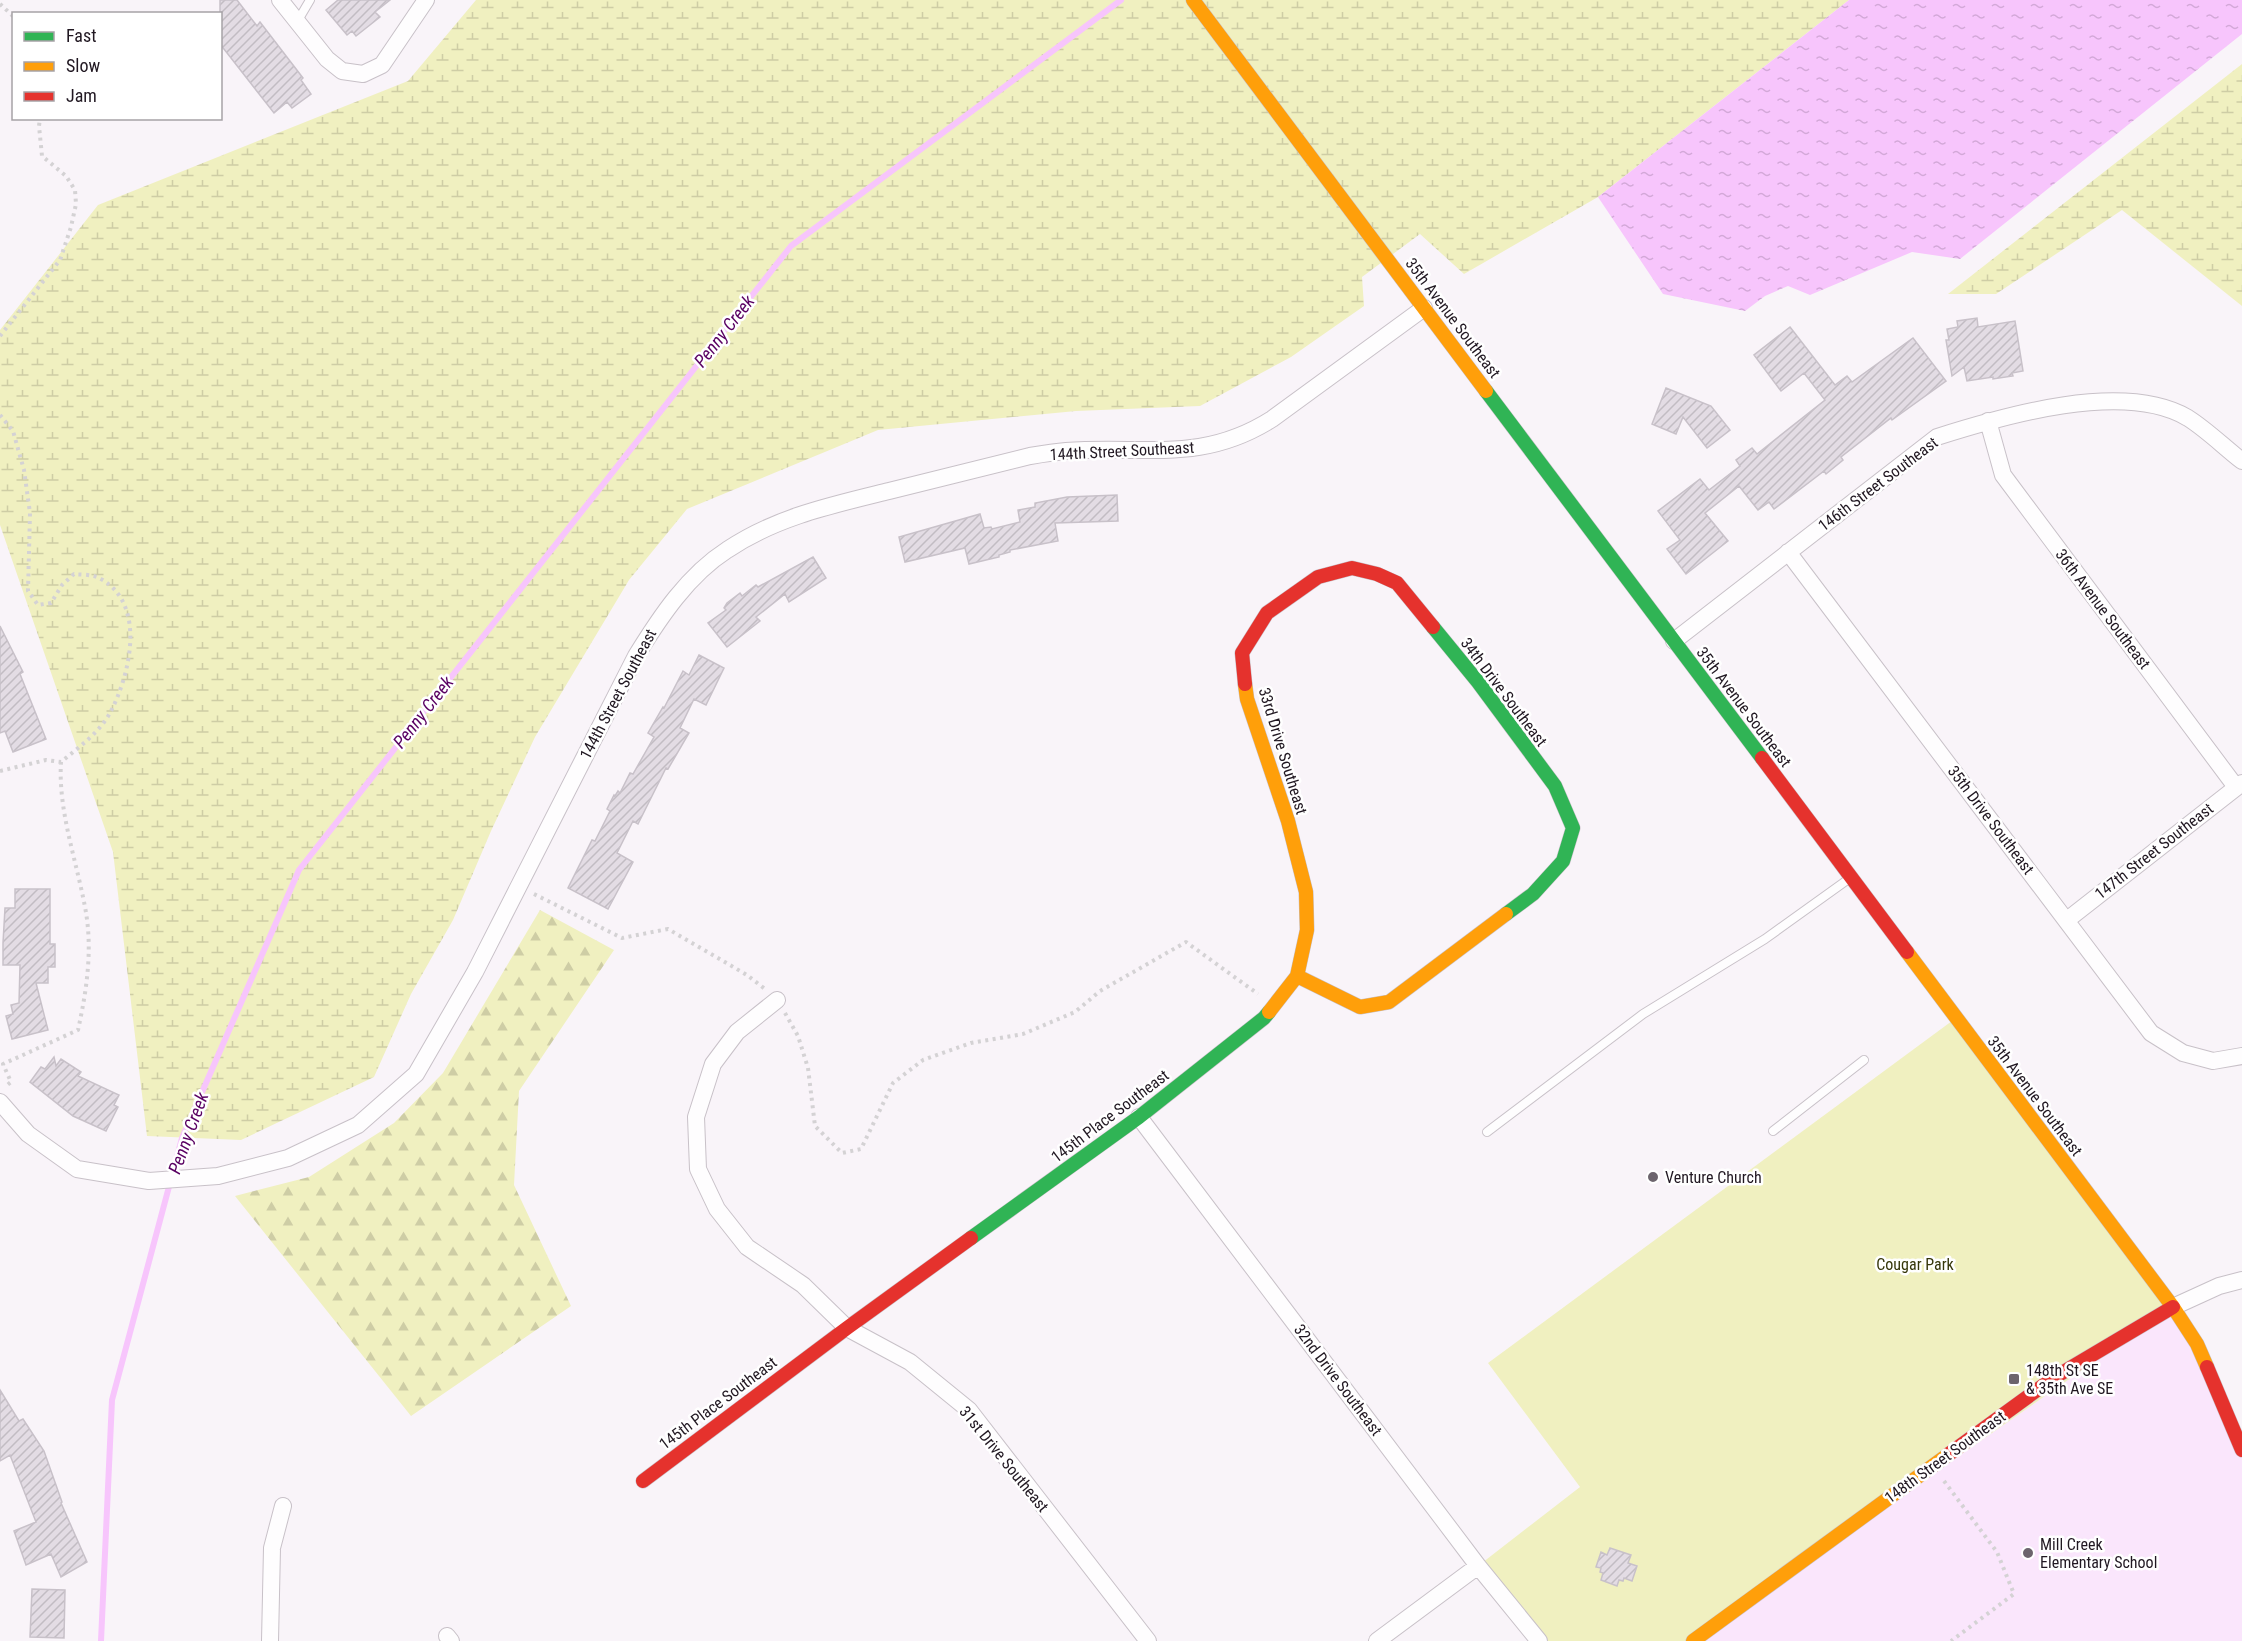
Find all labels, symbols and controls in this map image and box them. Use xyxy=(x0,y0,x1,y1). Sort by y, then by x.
legend xyxy=(12,12,222,120)
text: Fast xyxy=(66,25,97,46)
text: Slow xyxy=(66,55,101,76)
text: Jam xyxy=(66,85,97,106)
street label: 35th Avenue Southeast xyxy=(1402,254,1504,382)
water label: Penny Creek xyxy=(689,290,759,371)
street label: 146th Street Southeast xyxy=(1814,433,1942,535)
street label: 144th Street Southeast xyxy=(1049,438,1195,464)
street label: 36th Avenue Southeast xyxy=(2052,545,2154,673)
street label: 144th Street Southeast xyxy=(576,625,660,762)
street label: 34th Drive Southeast xyxy=(1457,634,1551,750)
street label: 35th Avenue Southeast xyxy=(1693,643,1795,771)
water label: Penny Creek xyxy=(388,671,458,752)
street label: 33rd Drive Southeast xyxy=(1255,685,1311,817)
street label: 35th Drive Southeast xyxy=(1944,762,2038,878)
street label: 147th Street Southeast xyxy=(2091,799,2217,903)
street label: 35th Avenue Southeast xyxy=(1984,1032,2086,1160)
street label: 145th Place Southeast xyxy=(1047,1065,1173,1166)
water label: Penny Creek xyxy=(164,1088,213,1177)
place label: Venture Church xyxy=(1665,1168,1762,1187)
marker: Venture Church xyxy=(1646,1170,1660,1184)
park label: Cougar Park xyxy=(1876,1255,1955,1274)
street label: 32nd Drive Southeast xyxy=(1290,1321,1386,1440)
street label: 145th Place Southeast xyxy=(655,1352,781,1453)
place label: 148th St SE & 35th Ave SE xyxy=(2026,1361,2113,1398)
marker: 148th St SE & 35th Ave SE xyxy=(2007,1372,2021,1386)
street label: 31st Drive Southeast xyxy=(955,1402,1053,1516)
street label: 148th Street Southeast xyxy=(1881,1407,2009,1507)
place label: Mill Creek Elementary School xyxy=(2040,1535,2157,1572)
marker: Mill Creek Elementary School xyxy=(2021,1546,2035,1560)

